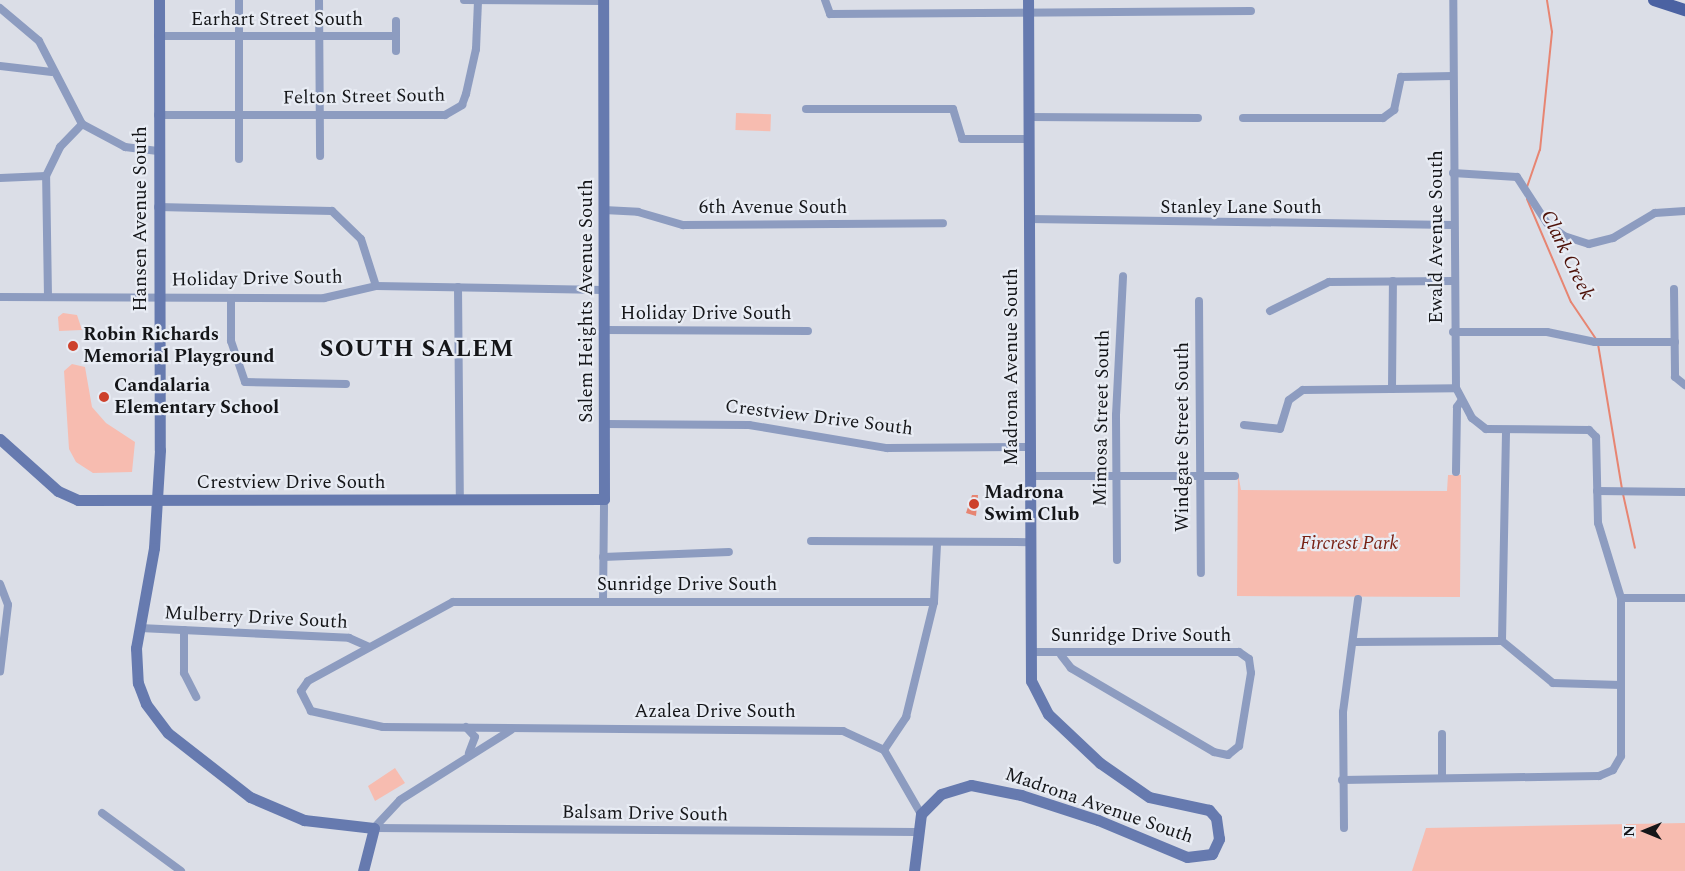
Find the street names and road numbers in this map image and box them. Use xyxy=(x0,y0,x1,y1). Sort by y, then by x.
street label: Earhart Street South xyxy=(191,9,363,31)
street label: Felton Street South xyxy=(283,84,445,110)
street label: Hansen Avenue South xyxy=(130,126,152,312)
street label: Ewald Avenue South xyxy=(1426,150,1448,324)
street label: Salem Heights Avenue South xyxy=(576,179,598,423)
street label: 6th Avenue South xyxy=(699,197,847,219)
street label: Stanley Lane South xyxy=(1160,197,1322,219)
street label: Holiday Drive South xyxy=(171,266,343,292)
street label: Madrona Avenue South xyxy=(1001,268,1023,466)
street label: Holiday Drive South xyxy=(620,303,792,325)
street label: Mimosa Street South xyxy=(1089,329,1115,507)
street label: Windgate Street South xyxy=(1172,342,1194,532)
street label: Crestview Drive South xyxy=(724,395,914,441)
street label: Crestview Drive South xyxy=(196,472,386,494)
street label: Sunridge Drive South xyxy=(597,574,777,596)
street label: Mulberry Drive South xyxy=(164,602,348,634)
street label: Sunridge Drive South xyxy=(1051,625,1231,647)
street label: Azalea Drive South xyxy=(634,701,796,723)
street label: Madrona Avenue South xyxy=(1002,763,1196,849)
street label: Balsam Drive South xyxy=(562,801,728,827)

